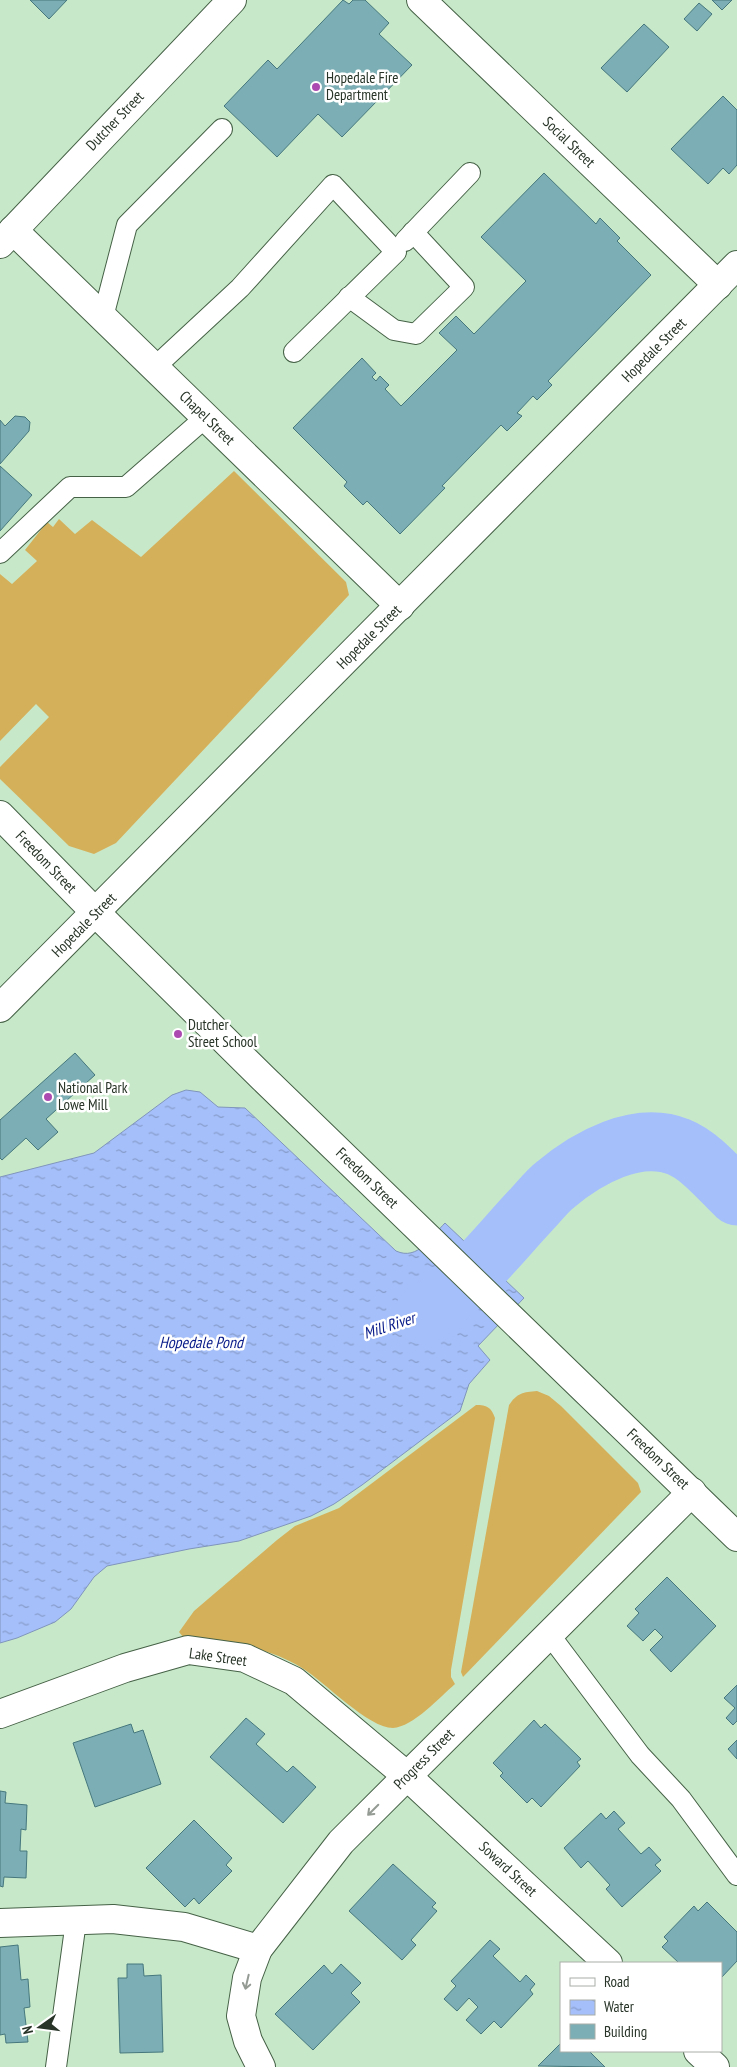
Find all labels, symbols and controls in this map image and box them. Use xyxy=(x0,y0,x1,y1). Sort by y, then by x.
place label: Hopedale Fire Department xyxy=(326,68,398,104)
marker: Hopedale Fire Department xyxy=(310,81,322,93)
street label: Dutcher Street xyxy=(82,87,147,154)
street label: Social Street xyxy=(539,112,599,171)
street label: Hopedale Street xyxy=(617,313,690,386)
street label: Chapel Street xyxy=(176,387,239,449)
street label: Hopedale Street xyxy=(332,600,405,673)
street label: Freedom Street xyxy=(12,826,81,897)
street label: Hopedale Street xyxy=(47,888,120,961)
place label: Dutcher Street School xyxy=(188,1015,258,1051)
marker: Dutcher Street School xyxy=(172,1028,184,1040)
place label: National Park Lowe Mill xyxy=(58,1078,128,1114)
marker: National Park Lowe Mill xyxy=(42,1091,54,1103)
street label: Freedom Street xyxy=(332,1143,403,1212)
water label: Mill River xyxy=(361,1307,420,1343)
water label: Hopedale Pond xyxy=(159,1332,245,1352)
street label: Freedom Street xyxy=(623,1424,694,1493)
street label: Lake Street xyxy=(188,1643,248,1670)
street label: Progress Street xyxy=(389,1724,458,1793)
one-way arrow xyxy=(367,1804,379,1817)
street label: Soward Street xyxy=(475,1837,541,1900)
legend xyxy=(560,1962,722,2052)
text: Road xyxy=(604,1972,630,1991)
one-way arrow xyxy=(242,1973,251,1989)
text: Water xyxy=(604,1997,635,2016)
north arrow xyxy=(15,2002,65,2052)
text: Building xyxy=(604,2022,647,2041)
text: N xyxy=(18,2024,37,2036)

